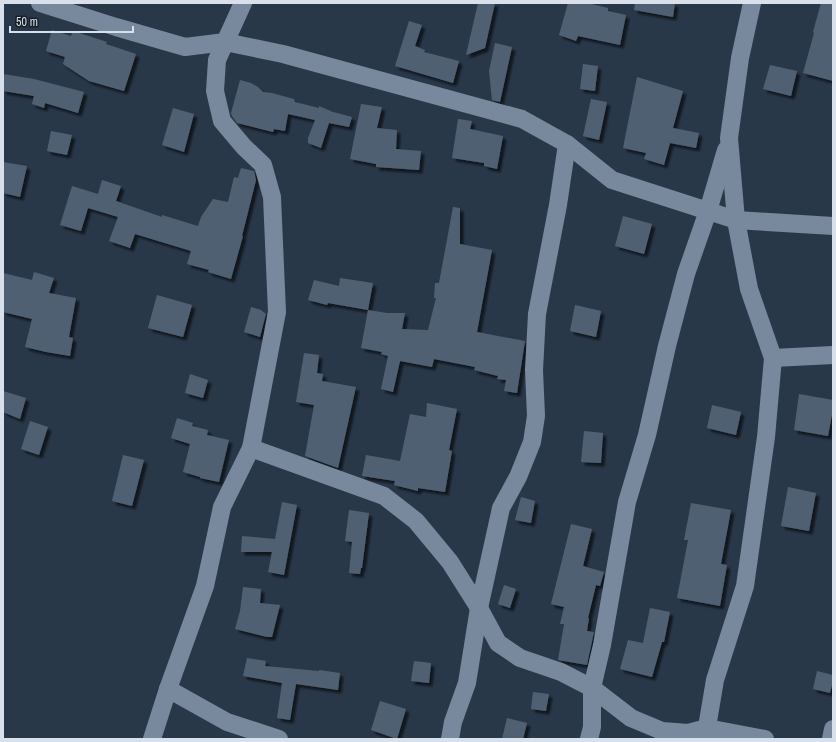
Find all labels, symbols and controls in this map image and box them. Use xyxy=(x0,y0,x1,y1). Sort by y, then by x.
scale bar xyxy=(10,8,133,34)
text: 50 m xyxy=(16,14,38,30)

